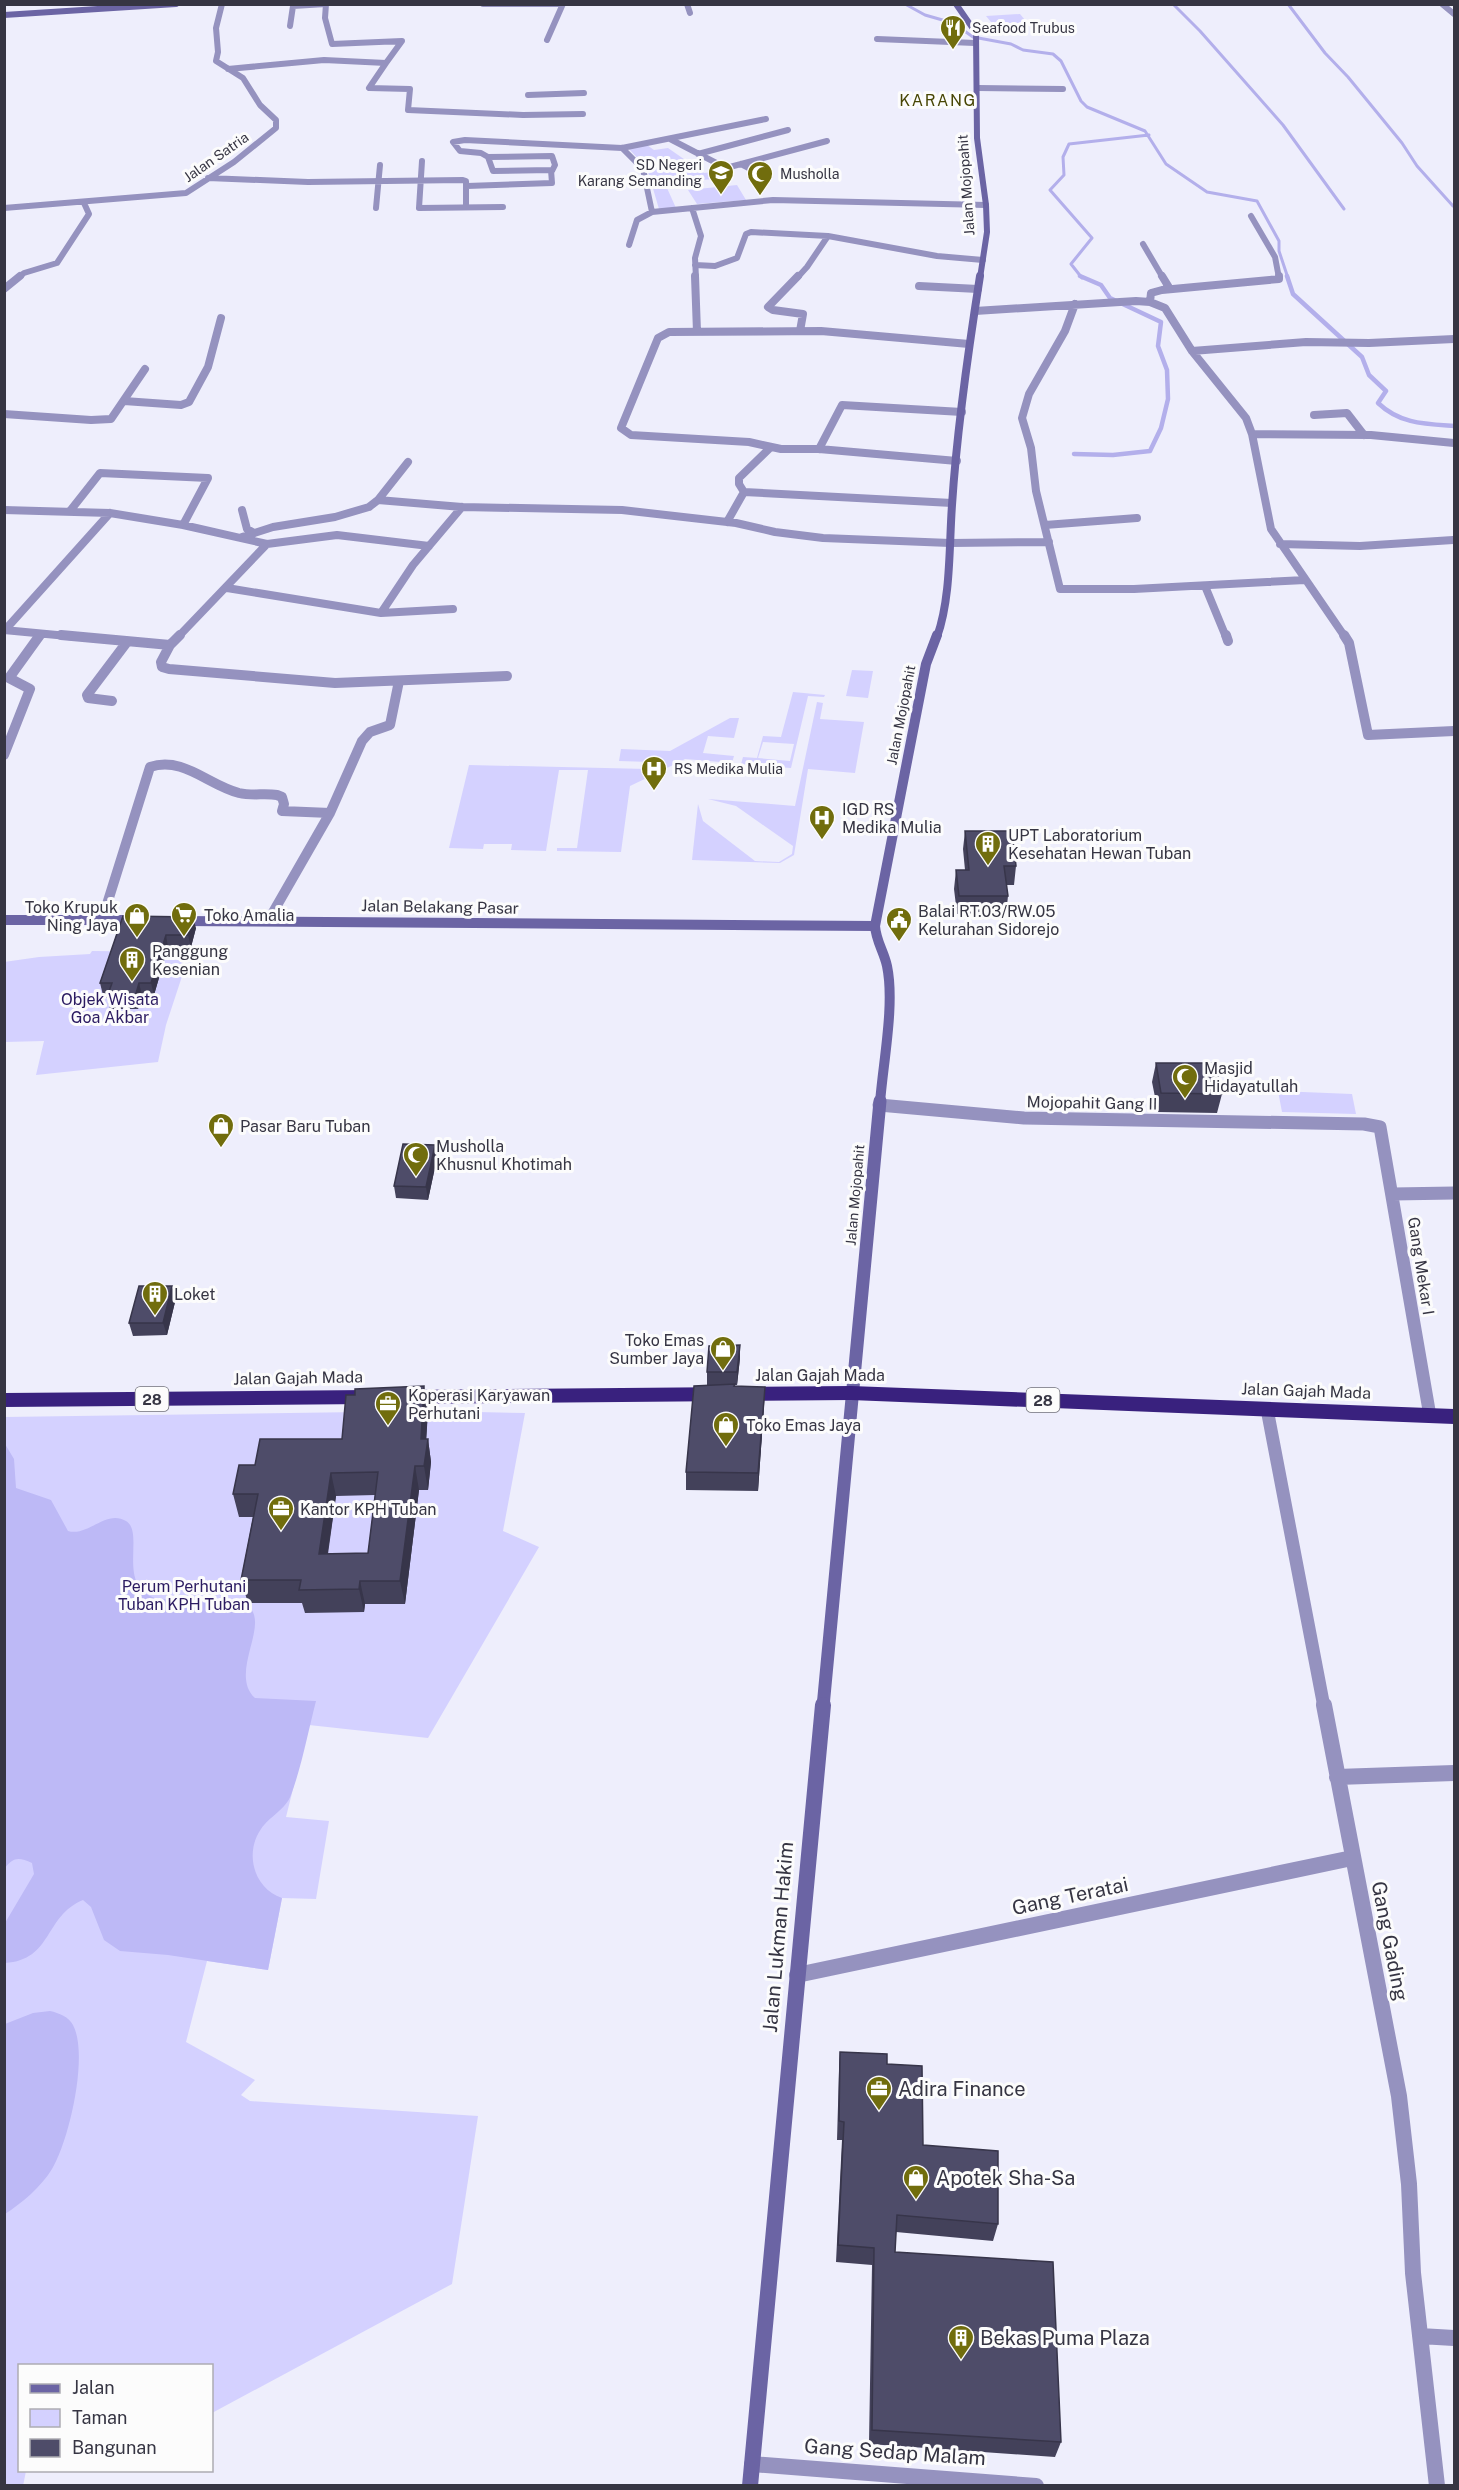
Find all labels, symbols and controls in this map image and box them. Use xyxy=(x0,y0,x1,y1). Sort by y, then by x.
restaurant icon: Seafood Trubus xyxy=(938,13,968,51)
place label: Seafood Trubus xyxy=(972,20,1075,36)
district label: KARANG xyxy=(899,91,977,110)
street label: Jalan Satria xyxy=(180,129,252,185)
street label: Jalan Mojopahit xyxy=(954,134,978,236)
place label: SD Negeri Karang Semanding xyxy=(578,157,702,189)
school or university icon: SD Negeri Karang Semanding xyxy=(706,158,736,196)
mosque icon: Musholla xyxy=(745,159,775,197)
place label: Musholla xyxy=(780,166,840,182)
street label: Jalan Mojopahit xyxy=(883,664,919,766)
hospital icon: RS Medika Mulia xyxy=(639,754,669,792)
place label: RS Medika Mulia xyxy=(674,761,783,777)
place label: IGD RS Medika Mulia xyxy=(842,800,941,837)
hospital icon: IGD RS Medika Mulia xyxy=(807,803,837,841)
place label: UPT Laboratorium Kesehatan Hewan Tuban xyxy=(1008,826,1191,863)
building icon: UPT Laboratorium Kesehatan Hewan Tuban xyxy=(973,829,1003,867)
street label: Jalan Belakang Pasar xyxy=(361,896,519,918)
place label: Toko Krupuk Ning Jaya xyxy=(25,898,118,935)
supermarket icon: Toko Amalia xyxy=(169,900,199,938)
shop icon: Toko Krupuk Ning Jaya xyxy=(122,901,152,939)
place label: Balai RT.03/RW.05 Kelurahan Sidorejo xyxy=(918,902,1059,939)
public building icon: Balai RT.03/RW.05 Kelurahan Sidorejo xyxy=(884,905,914,943)
place label: Toko Amalia xyxy=(204,906,294,925)
place label: Panggung Kesenian xyxy=(152,942,228,979)
building icon: Panggung Kesenian xyxy=(117,945,147,983)
park label: Objek Wisata Goa Akbar xyxy=(61,990,159,1027)
place label: Masjid Hidayatullah xyxy=(1204,1059,1298,1096)
mosque icon: Masjid Hidayatullah xyxy=(1170,1062,1200,1100)
street label: Mojopahit Gang II xyxy=(1027,1092,1157,1114)
shop icon: Pasar Baru Tuban xyxy=(206,1111,236,1149)
place label: Pasar Baru Tuban xyxy=(240,1117,370,1136)
place label: Musholla Khusnul Khotimah xyxy=(436,1137,572,1174)
mosque icon: Musholla Khusnul Khotimah xyxy=(401,1140,431,1178)
street label: Jalan Mojopahit xyxy=(843,1144,867,1246)
street label: Gang Mekar I xyxy=(1404,1216,1438,1316)
building icon: Loket xyxy=(140,1279,170,1317)
place label: Loket xyxy=(174,1285,216,1304)
place label: Toko Emas Sumber Jaya xyxy=(609,1331,704,1368)
shop icon: Toko Emas Sumber Jaya xyxy=(708,1334,738,1372)
street label: Jalan Gajah Mada xyxy=(755,1366,885,1385)
street label: Jalan Gajah Mada xyxy=(233,1367,363,1389)
street label: Jalan Gajah Mada xyxy=(1241,1379,1371,1403)
place label: Koperasi Karyawan Perhutani xyxy=(408,1386,550,1423)
road number: 28 xyxy=(136,1387,168,1411)
road number: 28 xyxy=(1026,1388,1060,1412)
office icon: Koperasi Karyawan Perhutani xyxy=(373,1389,403,1427)
shop icon: Toko Emas Jaya xyxy=(711,1410,741,1448)
place label: Toko Emas Jaya xyxy=(746,1416,861,1435)
office icon: Kantor KPH Tuban xyxy=(266,1494,296,1532)
place label: Kantor KPH Tuban xyxy=(300,1500,436,1519)
park label: Perum Perhutani Tuban KPH Tuban xyxy=(118,1577,250,1614)
street label: Jalan Lukman Hakim xyxy=(758,1841,798,2033)
street label: Gang Teratai xyxy=(1010,1872,1130,1920)
street label: Gang Gading xyxy=(1367,1879,1413,2003)
office icon: Adira Finance xyxy=(864,2074,894,2112)
place label: Adira Finance xyxy=(898,2077,1026,2101)
shop icon: Apotek Sha-Sa xyxy=(901,2163,931,2201)
place label: Apotek Sha-Sa xyxy=(936,2166,1075,2190)
building icon: Bekas Puma Plaza xyxy=(946,2323,976,2361)
place label: Bekas Puma Plaza xyxy=(980,2326,1150,2350)
legend xyxy=(18,2364,213,2472)
text: Jalan xyxy=(72,2377,115,2398)
text: Taman xyxy=(72,2407,127,2428)
street label: Gang Sedap Malam xyxy=(803,2434,987,2470)
text: Bangunan xyxy=(72,2437,157,2458)

